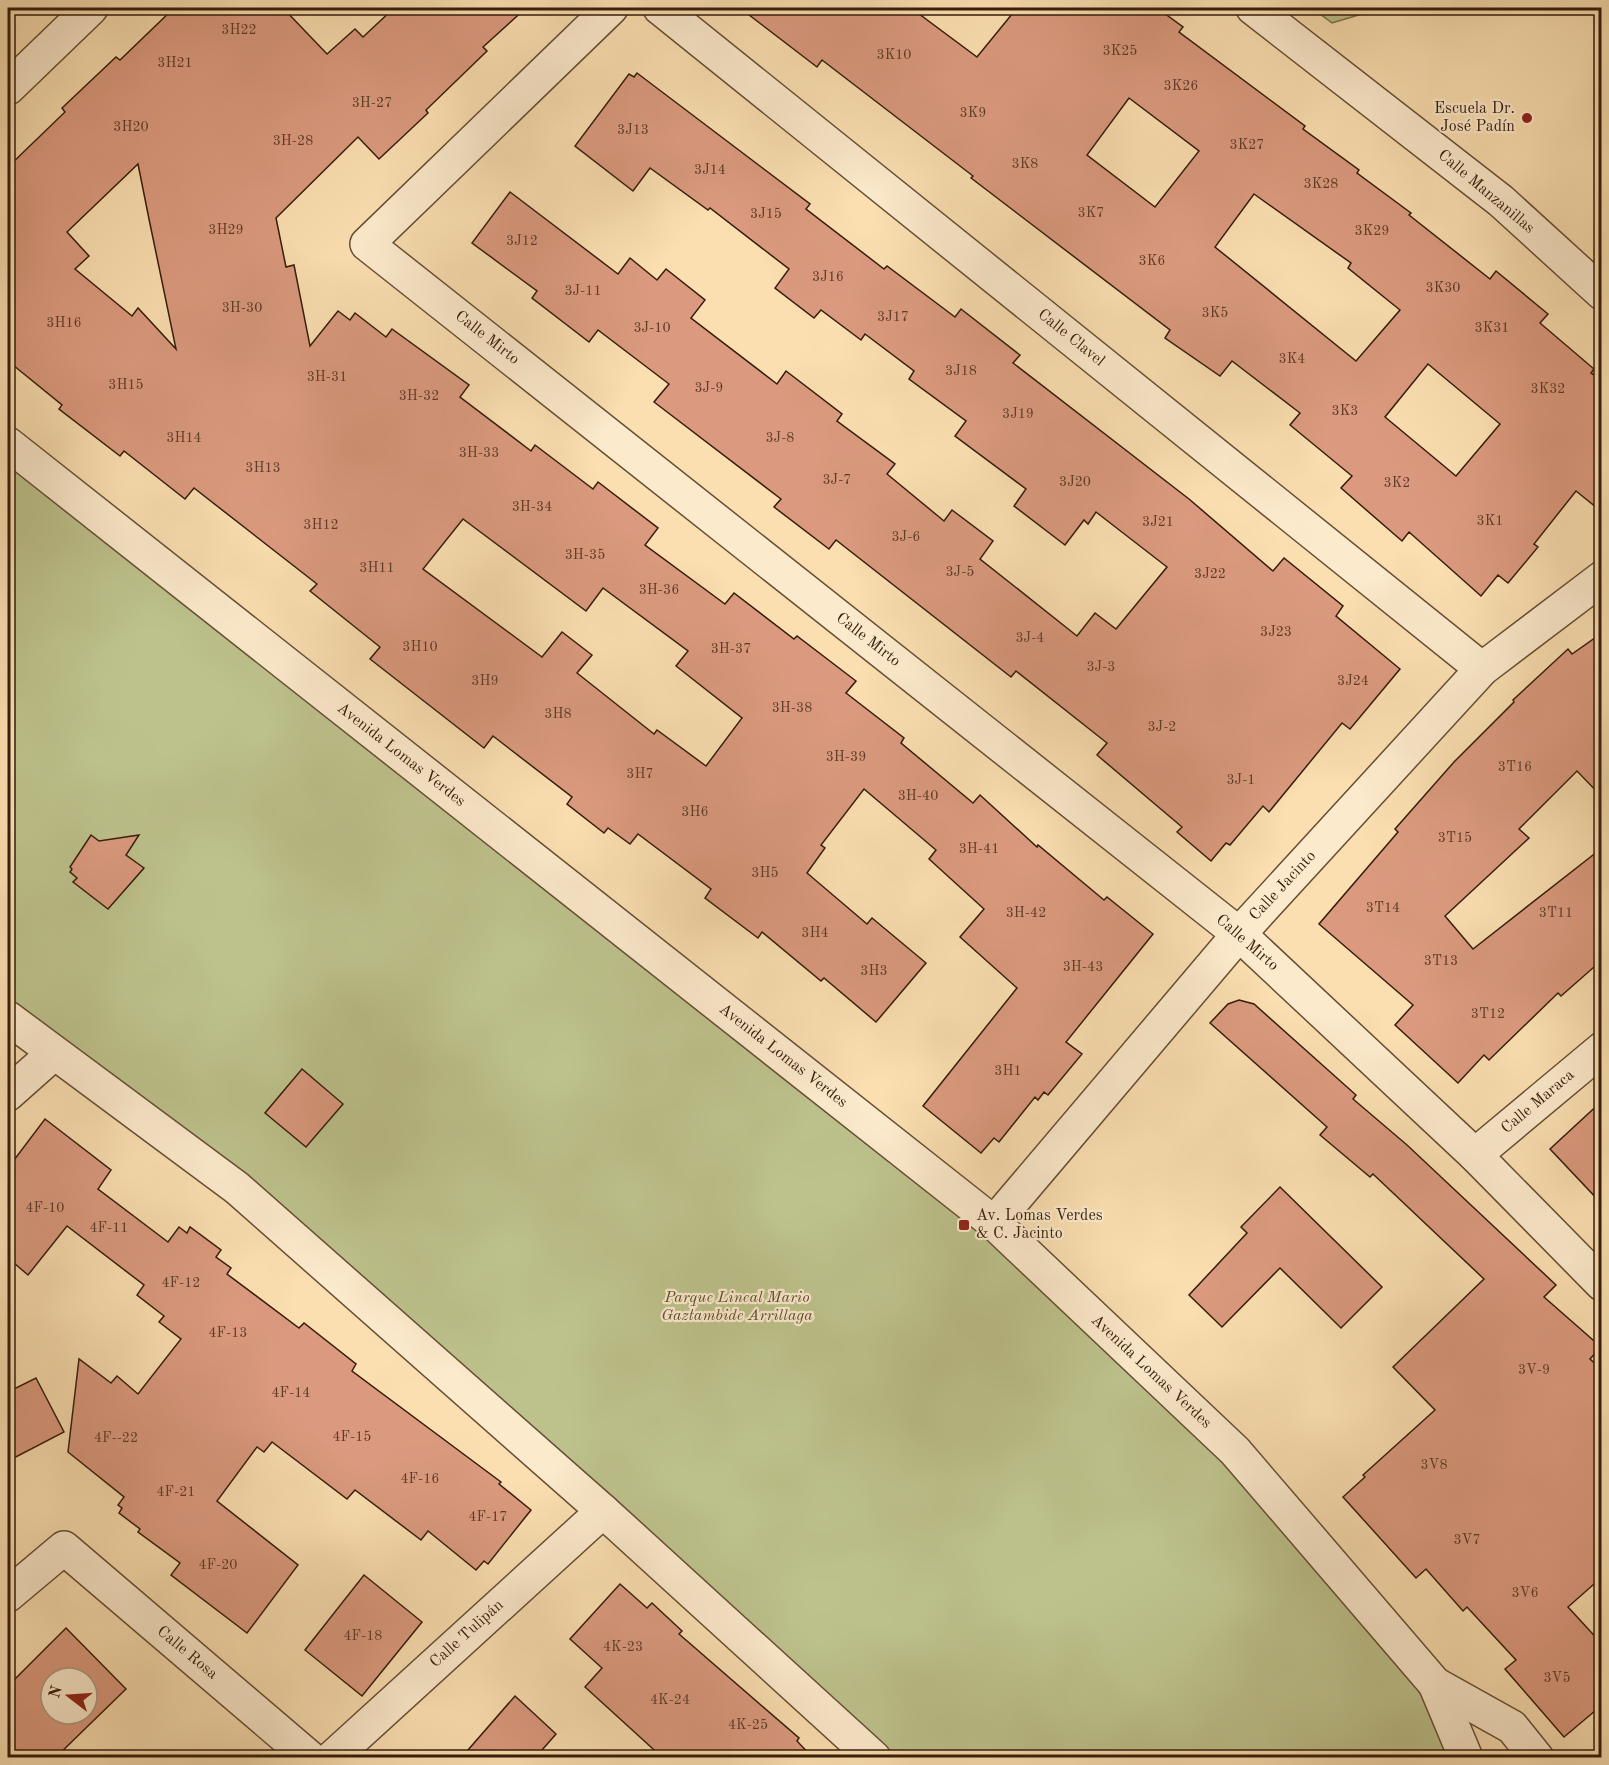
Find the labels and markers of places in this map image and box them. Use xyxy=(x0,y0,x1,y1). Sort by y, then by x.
place label: Escuela Dr. José Padín xyxy=(1434,101,1515,135)
marker: Escuela Dr. José Padín xyxy=(1520,111,1534,125)
place label: Av. Lomas Verdes & C. Jacinto xyxy=(976,1208,1103,1242)
marker: Av. Lomas Verdes & C. Jacinto xyxy=(957,1218,971,1232)

